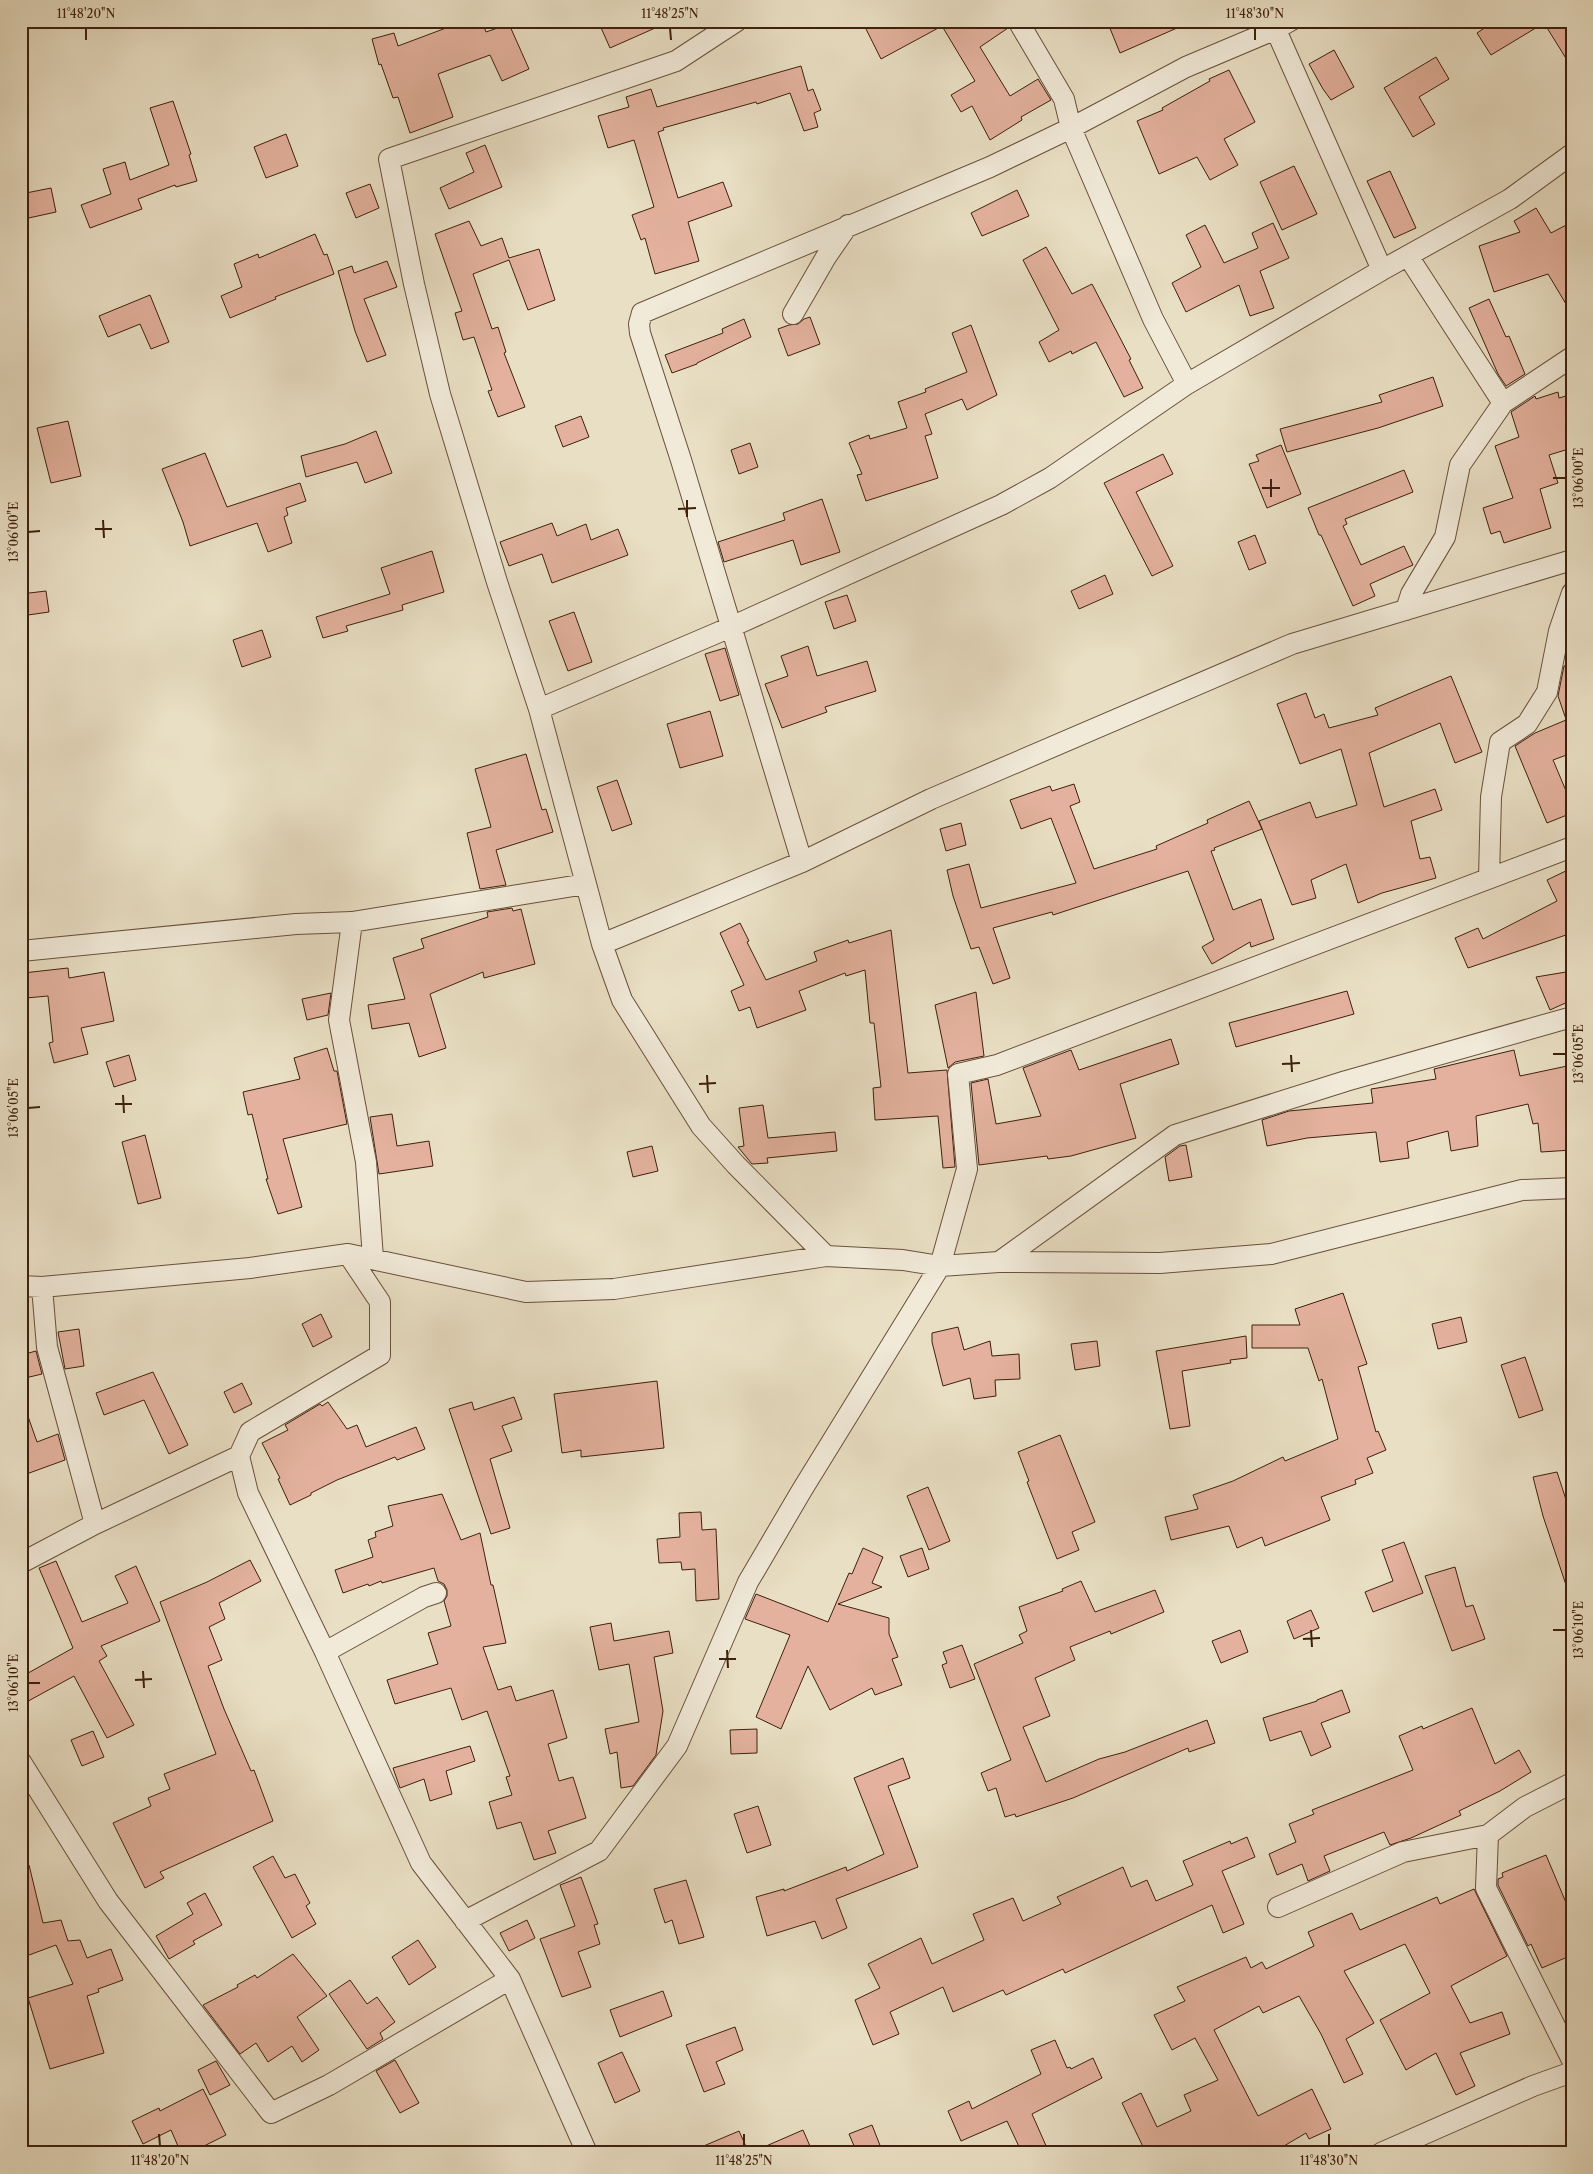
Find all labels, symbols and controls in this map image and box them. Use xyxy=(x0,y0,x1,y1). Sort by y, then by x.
text: 11°48'20"N xyxy=(57,6,115,21)
text: 11°48'25"N xyxy=(641,6,699,21)
text: 11°48'30"N xyxy=(1226,6,1284,21)
text: 13°06'00"E xyxy=(1571,448,1586,508)
text: 13°06'00"E xyxy=(6,502,21,562)
text: 13°06'05"E xyxy=(1571,1024,1586,1084)
text: 13°06'05"E xyxy=(6,1078,21,1138)
text: 13°06'10"E xyxy=(1571,1601,1586,1659)
text: 13°06'10"E xyxy=(6,1654,21,1712)
text: 11°48'20"N xyxy=(131,2153,189,2168)
text: 11°48'25"N xyxy=(715,2153,773,2168)
text: 11°48'30"N xyxy=(1300,2153,1358,2168)

